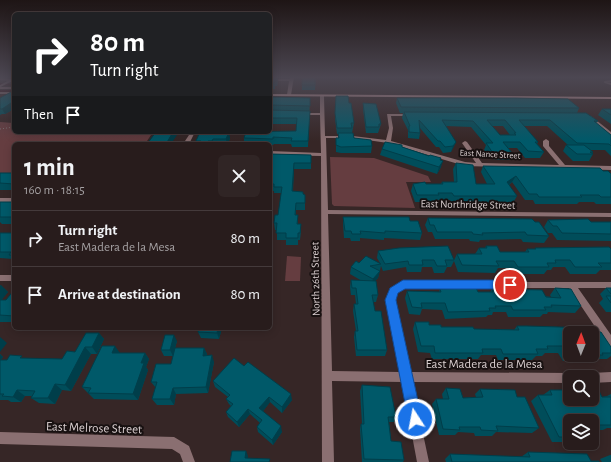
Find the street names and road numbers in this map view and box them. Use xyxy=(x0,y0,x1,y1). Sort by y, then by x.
street label: East Nance Street xyxy=(459,148,521,161)
street label: East Northridge Street xyxy=(420,198,516,211)
street label: North 26th Street xyxy=(309,241,322,316)
street label: East Madera de la Mesa xyxy=(425,358,543,371)
street label: East Melrose Street xyxy=(46,420,142,437)

